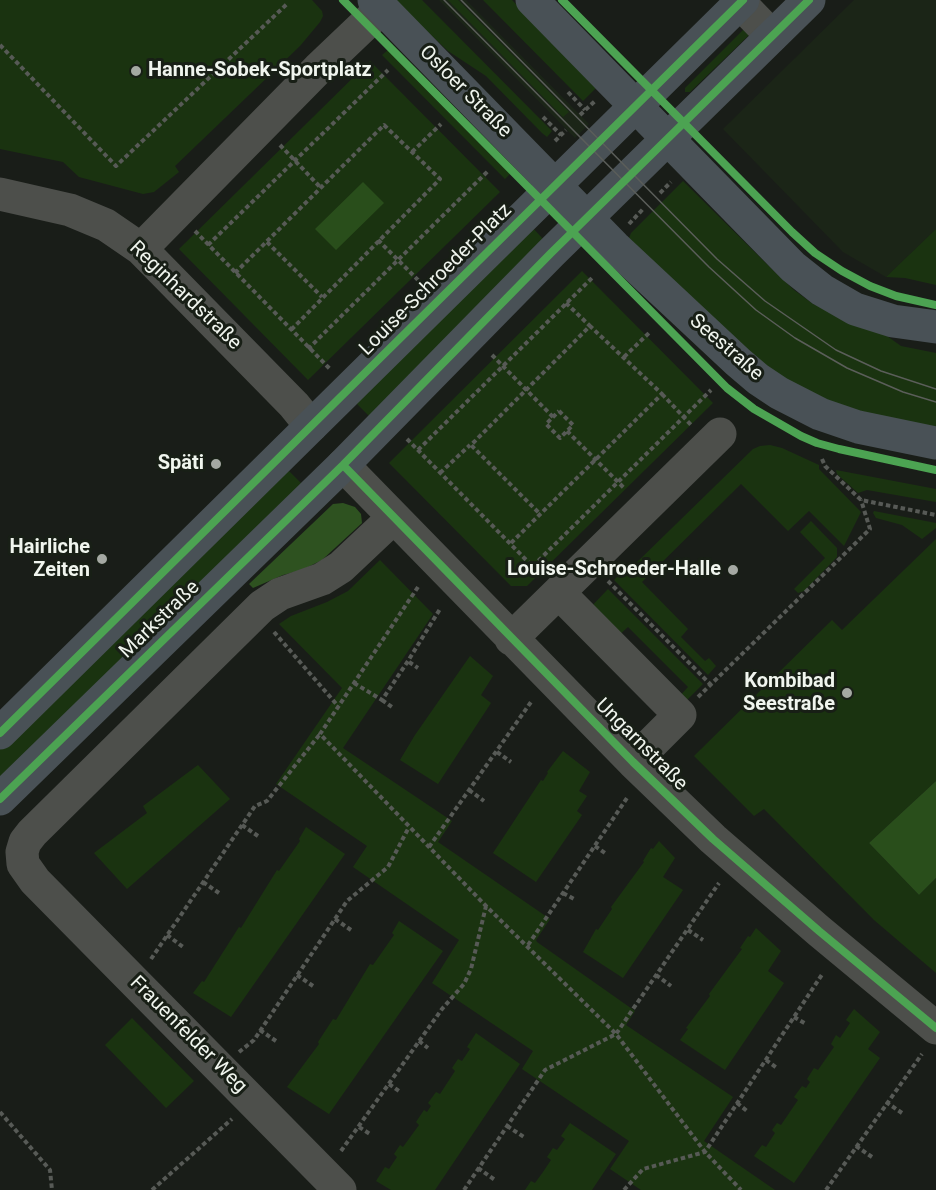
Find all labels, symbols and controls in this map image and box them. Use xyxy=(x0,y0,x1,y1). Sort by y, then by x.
street label: Osloer Straße xyxy=(414,41,516,143)
place label: Hanne-Sobek-Sportplatz xyxy=(148,59,372,83)
marker: Hanne-Sobek-Sportplatz xyxy=(129,64,143,78)
street label: Louise-Schroeder-Platz xyxy=(355,199,517,361)
street label: Reginhardstraße xyxy=(124,236,246,356)
street label: Seestraße xyxy=(684,310,768,386)
place label: Späti xyxy=(158,452,204,476)
marker: Späti xyxy=(209,457,223,471)
place label: Hairliche Zeiten xyxy=(10,536,90,583)
marker: Hairliche Zeiten xyxy=(95,552,109,566)
place label: Louise-Schroeder-Halle xyxy=(507,558,721,582)
marker: Louise-Schroeder-Halle xyxy=(726,563,740,577)
street label: Markstraße xyxy=(115,576,205,664)
place label: Kombibad Seestraße xyxy=(743,670,835,717)
marker: Kombibad Seestraße xyxy=(840,686,854,700)
street label: Ungarnstraße xyxy=(590,694,692,796)
street label: Frauenfelder Weg xyxy=(124,971,252,1099)

